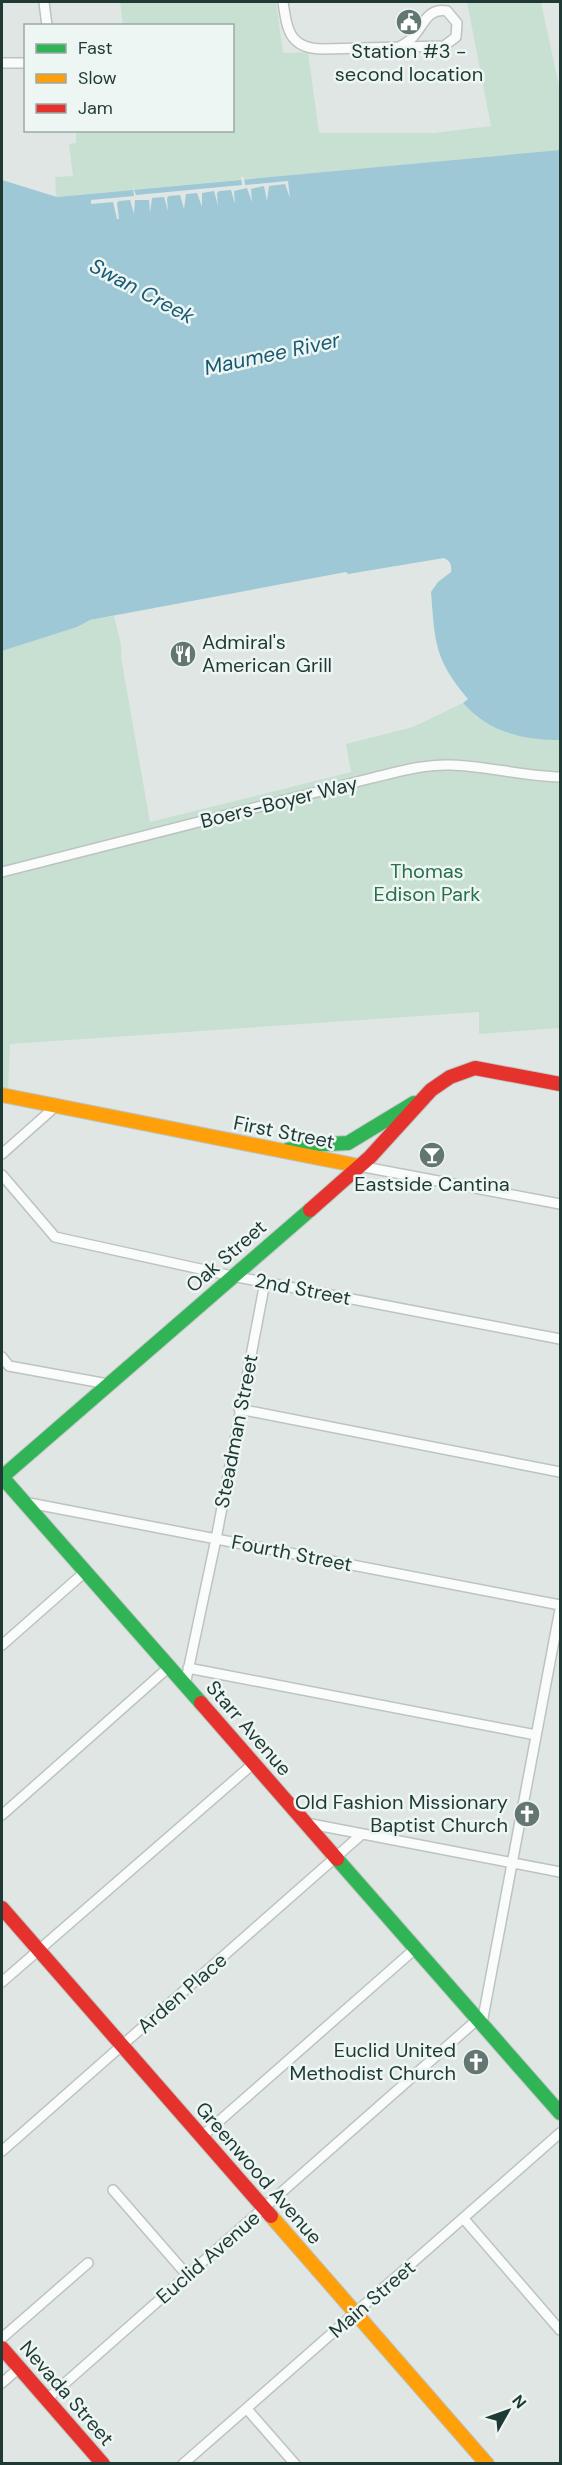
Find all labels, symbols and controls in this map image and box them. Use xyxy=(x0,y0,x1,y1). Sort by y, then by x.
public building icon: Station #3 - second location xyxy=(394,7,424,37)
legend xyxy=(24,24,234,132)
text: Fast xyxy=(78,36,113,60)
place label: Station #3 - second location xyxy=(335,38,483,87)
text: Slow xyxy=(78,66,117,90)
text: Jam xyxy=(78,96,113,120)
water label: Swan Creek xyxy=(85,252,200,330)
water label: Maumee River xyxy=(202,326,344,382)
place label: Admiral's American Grill xyxy=(202,629,332,678)
restaurant icon: Admiral's American Grill xyxy=(168,639,198,669)
street label: Boers-Boyer Way xyxy=(198,770,360,834)
park label: Thomas Edison Park xyxy=(374,858,480,907)
street label: First Street xyxy=(231,1109,337,1155)
bar icon: Eastside Cantina xyxy=(417,1140,447,1170)
place label: Eastside Cantina xyxy=(354,1171,510,1197)
street label: Oak Street xyxy=(180,1214,272,1298)
street label: 2nd Street xyxy=(253,1267,354,1311)
street label: Steadman Street xyxy=(208,1352,264,1510)
street label: Fourth Street xyxy=(229,1529,355,1577)
street label: Starr Avenue xyxy=(200,1675,298,1781)
place label: Old Fashion Missionary Baptist Church xyxy=(295,1789,508,1838)
church icon: Old Fashion Missionary Baptist Church xyxy=(512,1799,542,1829)
street label: Arden Place xyxy=(132,1947,232,2039)
place label: Euclid United Methodist Church xyxy=(290,2037,456,2086)
church icon: Euclid United Methodist Church xyxy=(461,2047,491,2077)
street label: Greenwood Avenue xyxy=(190,2096,328,2250)
street label: Euclid Avenue xyxy=(151,2205,265,2309)
street label: Main Street xyxy=(323,2254,421,2344)
street label: Nevada Street xyxy=(14,2335,120,2451)
north arrow xyxy=(478,2381,538,2441)
text: N xyxy=(507,2390,531,2413)

